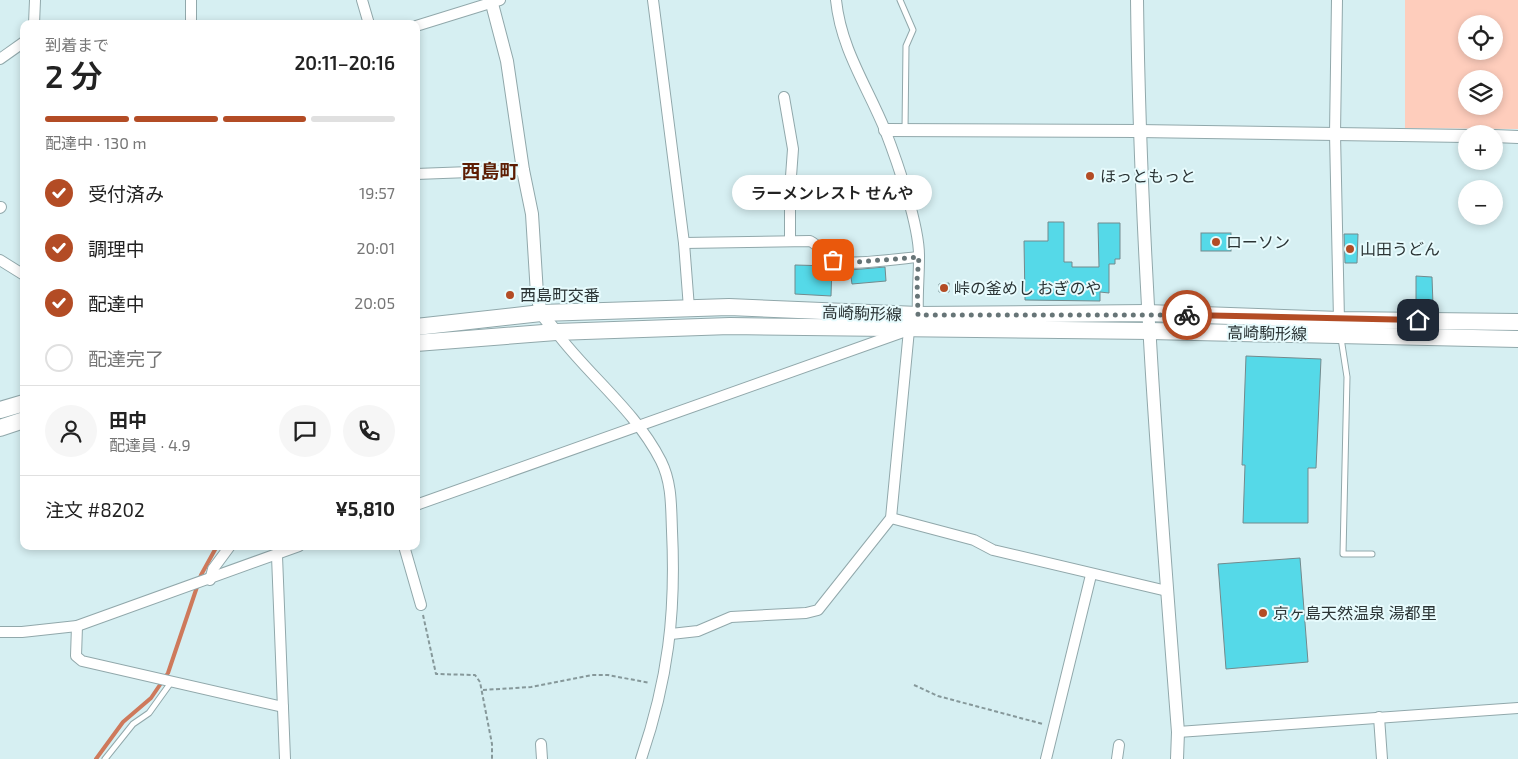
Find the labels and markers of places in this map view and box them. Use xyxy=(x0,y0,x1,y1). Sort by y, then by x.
place label: ほっともっと xyxy=(1100,166,1196,185)
marker: ほっともっと xyxy=(1084,170,1096,182)
callout: ラーメンレスト せんや xyxy=(733,175,933,210)
place label: ローソン xyxy=(1226,232,1290,251)
marker: ローソン xyxy=(1210,236,1222,248)
pin xyxy=(812,239,854,281)
place label: 山田うどん xyxy=(1360,239,1440,258)
marker: 山田うどん xyxy=(1344,243,1356,255)
place label: 峠の釜めし おぎのや xyxy=(954,278,1102,297)
marker: 峠の釜めし おぎのや xyxy=(938,282,950,294)
place label: 西島町交番 xyxy=(520,285,600,304)
marker: 西島町交番 xyxy=(504,289,516,301)
pin xyxy=(1397,299,1439,341)
place label: 京ヶ島天然温泉 湯都里 xyxy=(1273,603,1437,622)
marker: 京ヶ島天然温泉 湯都里 xyxy=(1257,607,1269,619)

